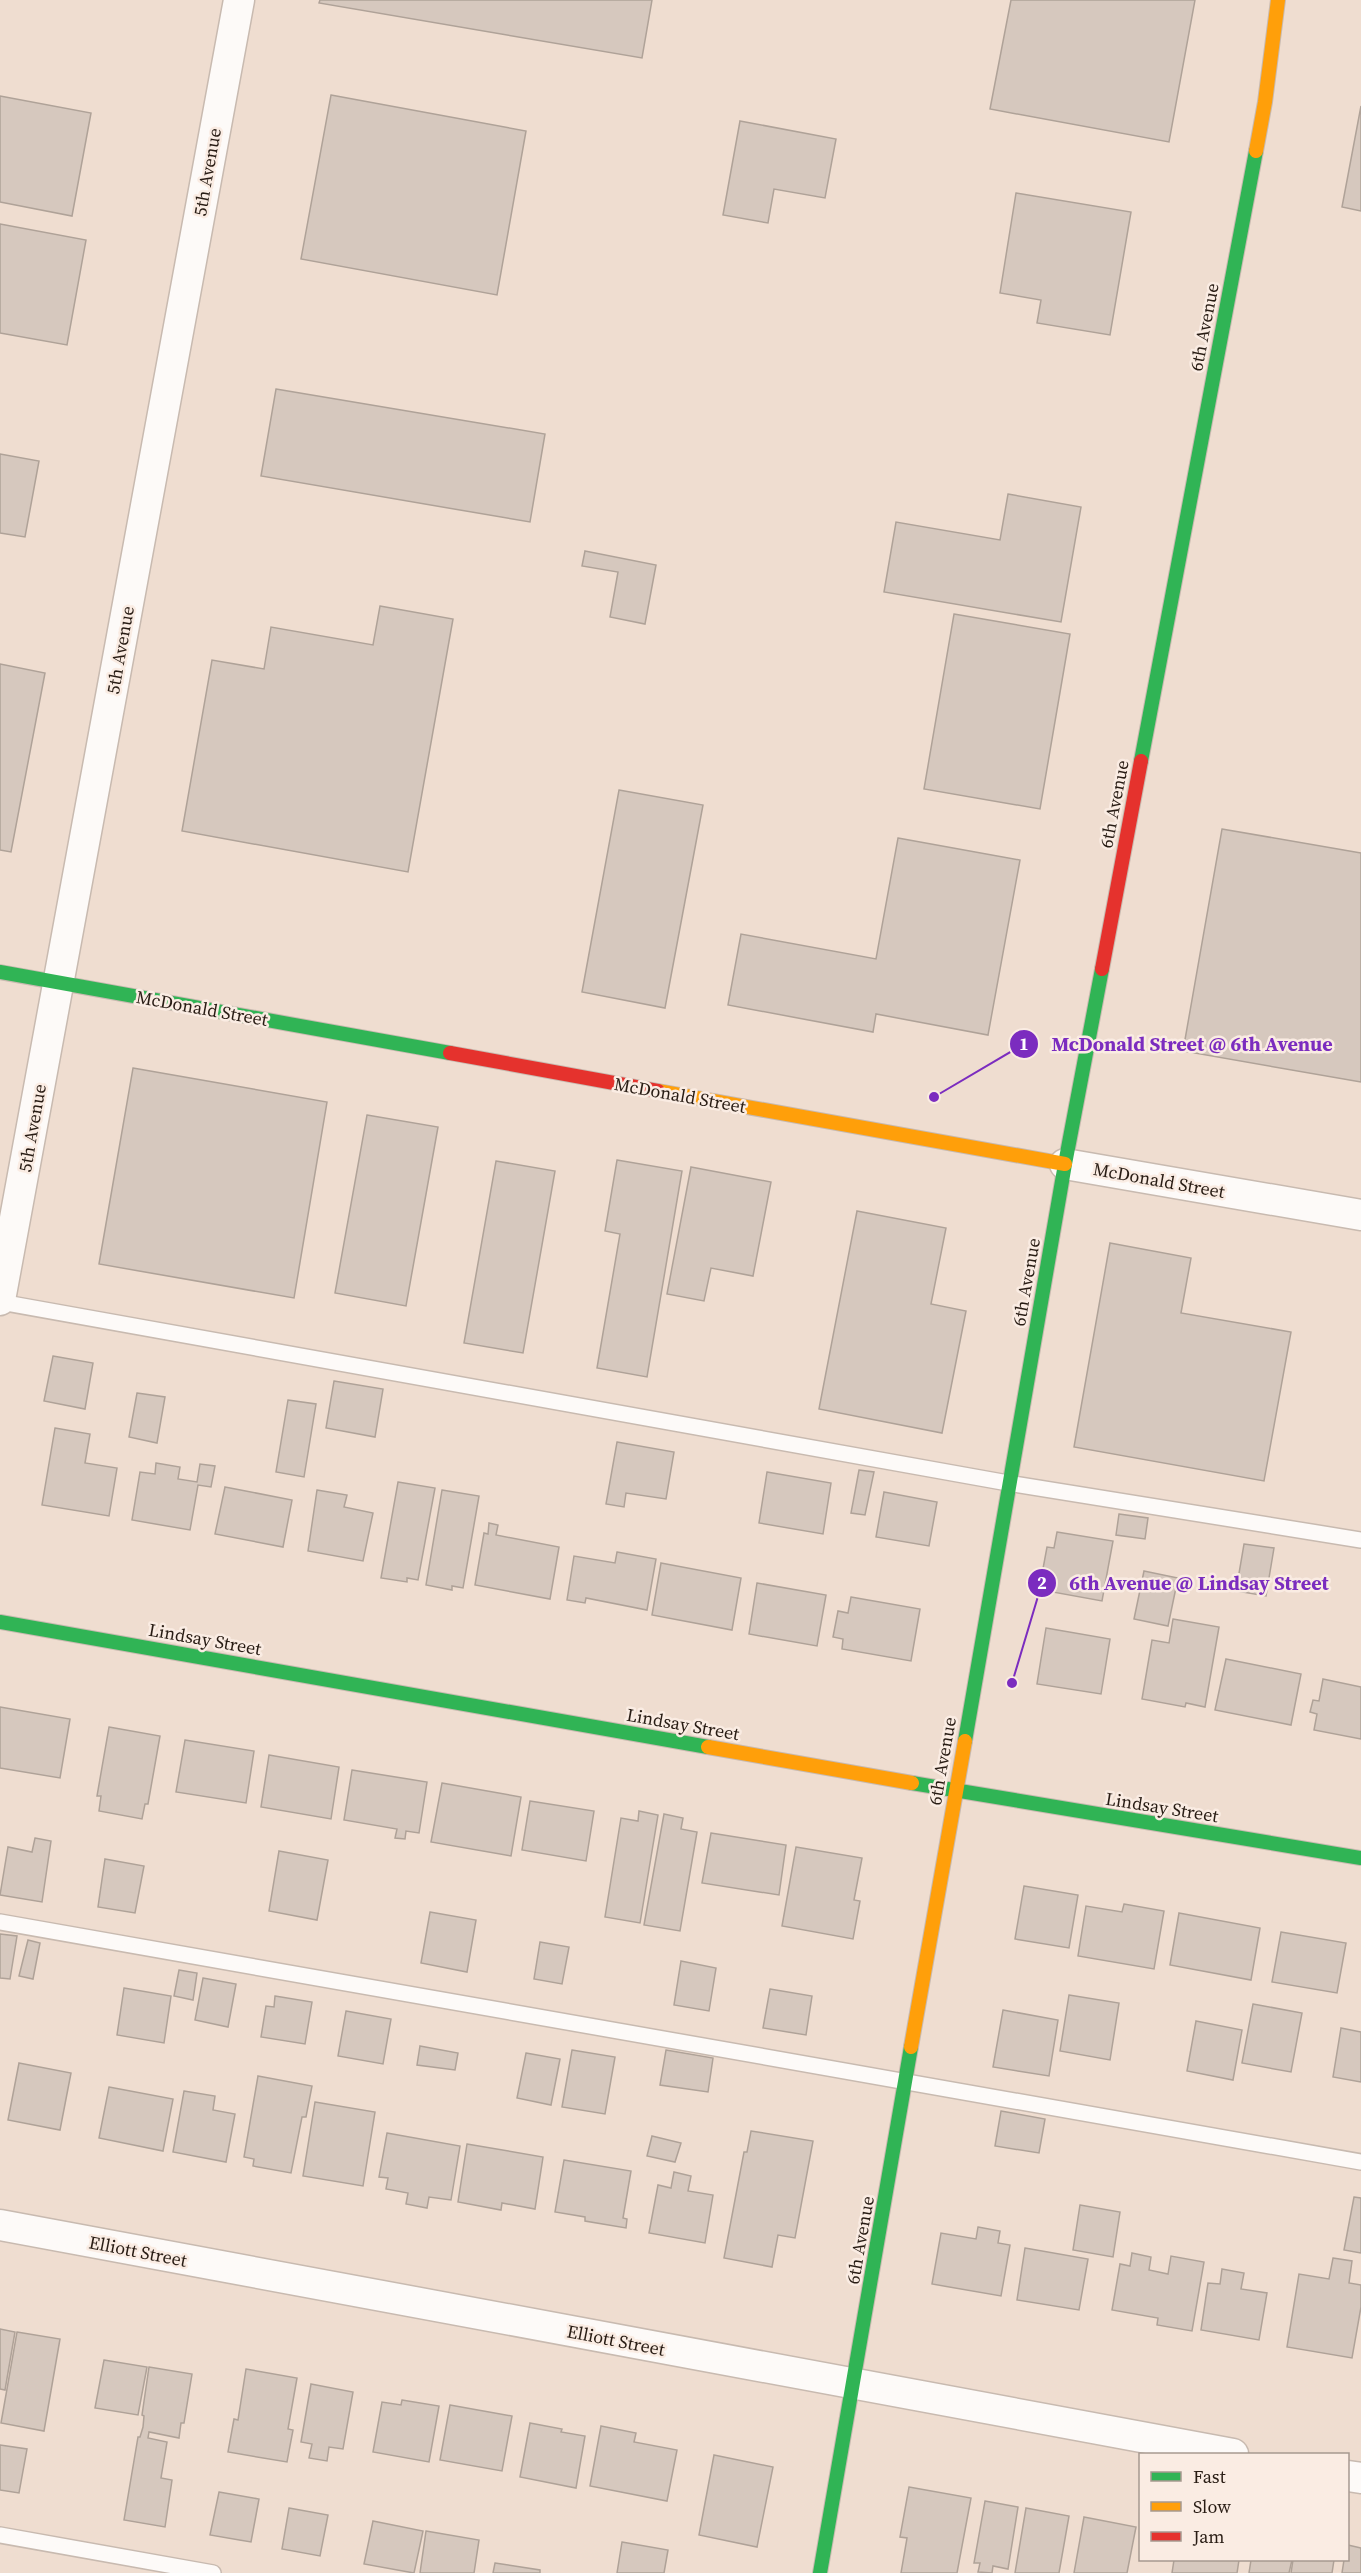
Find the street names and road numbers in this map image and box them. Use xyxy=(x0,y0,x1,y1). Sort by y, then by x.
street label: 5th Avenue xyxy=(187,126,227,218)
street label: 6th Avenue xyxy=(1183,281,1225,373)
street label: 5th Avenue xyxy=(100,604,140,696)
street label: 6th Avenue xyxy=(1093,758,1135,850)
street label: McDonald Street xyxy=(134,984,270,1032)
street label: McDonald Street xyxy=(612,1071,748,1119)
street label: 5th Avenue xyxy=(12,1082,52,1174)
street label: McDonald Street xyxy=(1091,1156,1227,1204)
street label: 6th Avenue xyxy=(1006,1236,1046,1328)
street label: Lindsay Street xyxy=(147,1617,263,1661)
street label: Lindsay Street xyxy=(625,1702,741,1746)
street label: 6th Avenue xyxy=(922,1715,962,1807)
street label: Lindsay Street xyxy=(1104,1786,1220,1828)
street label: 6th Avenue xyxy=(840,2194,880,2286)
street label: Elliott Street xyxy=(87,2229,189,2273)
street label: Elliott Street xyxy=(565,2318,667,2362)

